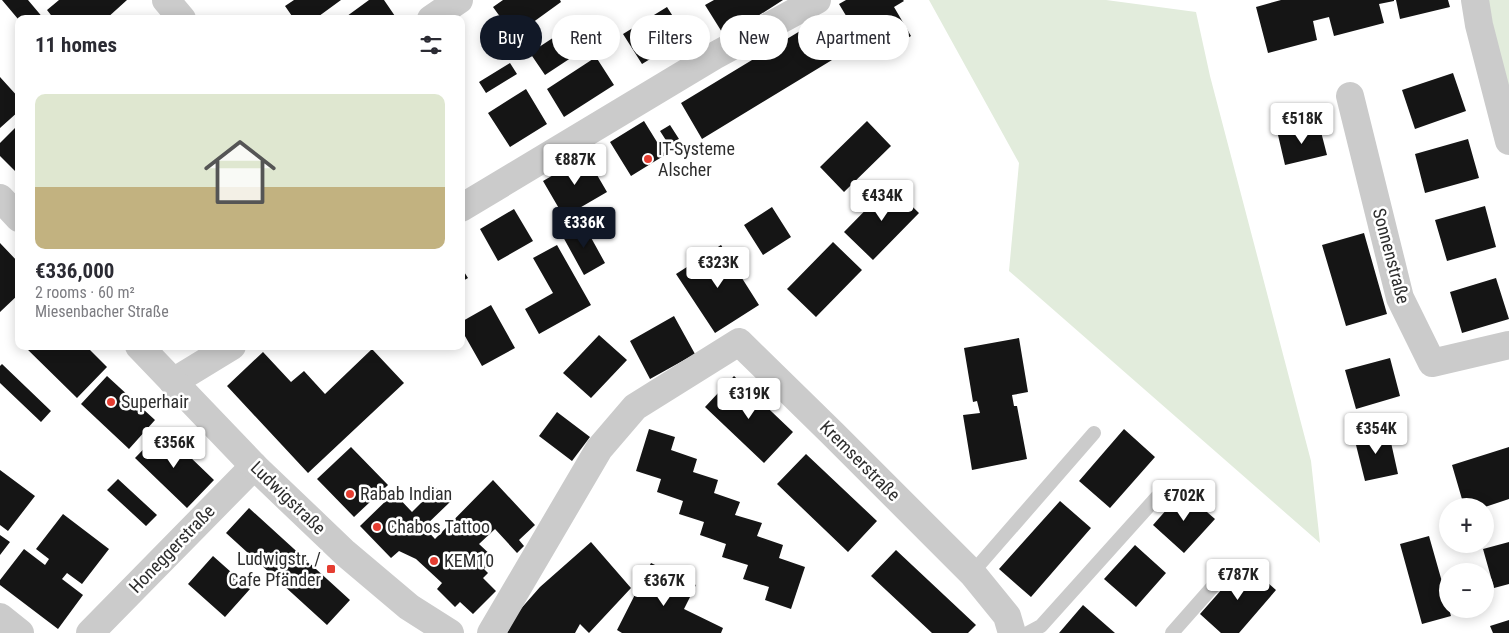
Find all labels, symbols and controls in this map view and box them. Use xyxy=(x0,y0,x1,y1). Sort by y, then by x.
chip: Buy xyxy=(480,15,542,60)
chip: Rent xyxy=(552,15,620,60)
chip: Filters xyxy=(630,15,710,60)
chip: New xyxy=(720,15,788,60)
chip: Apartment xyxy=(798,15,909,60)
icon: filters xyxy=(417,31,445,59)
text: 11 homes xyxy=(35,33,117,57)
pin: €518K xyxy=(1267,102,1337,145)
text: €518K xyxy=(1281,109,1323,128)
icon: home xyxy=(195,127,285,217)
place label: IT-Systeme Alscher xyxy=(658,138,735,180)
pin: €887K xyxy=(540,144,610,186)
text: €887K xyxy=(554,150,596,169)
marker: IT-Systeme Alscher xyxy=(642,153,654,165)
pin: €434K xyxy=(847,180,917,222)
text: €434K xyxy=(861,186,903,205)
pin: €336K xyxy=(549,206,619,249)
street label: Sonnenstraße xyxy=(1369,206,1414,306)
text: €336K xyxy=(563,213,605,232)
pin: €323K xyxy=(683,246,753,289)
text: €323K xyxy=(697,253,739,272)
text: €336,000 xyxy=(35,259,114,283)
text: 2 rooms · 60 m² xyxy=(35,283,135,302)
text: Miesenbacher Straße xyxy=(35,302,169,321)
pin: €319K xyxy=(714,378,784,420)
text: €319K xyxy=(728,384,770,403)
place label: Superhair xyxy=(121,391,189,412)
marker: Superhair xyxy=(105,396,117,408)
pin: €354K xyxy=(1341,412,1411,455)
street label: Kremserstraße xyxy=(816,416,905,505)
text: €354K xyxy=(1355,419,1397,438)
pin: €356K xyxy=(139,426,209,469)
text: €356K xyxy=(153,433,195,452)
street label: Ludwigstraße xyxy=(247,457,330,538)
pin: €702K xyxy=(1149,480,1219,522)
place label: Rabab Indian xyxy=(360,483,452,504)
text: €702K xyxy=(1163,486,1205,505)
marker: Rabab Indian xyxy=(344,488,356,500)
map controls xyxy=(1439,498,1494,618)
button: + xyxy=(1439,498,1494,553)
street label: Honeggerstraße xyxy=(124,500,219,597)
place label: Chabos Tattoo xyxy=(387,516,490,537)
marker: Chabos Tattoo xyxy=(371,521,383,533)
place label: Ludwigstr. / Cafe Pfänder xyxy=(228,548,322,590)
place label: KEM10 xyxy=(444,550,494,571)
marker: KEM10 xyxy=(428,555,440,567)
pin: €787K xyxy=(1203,558,1273,601)
marker: Ludwigstr. / Cafe Pfänder xyxy=(325,563,337,575)
button: − xyxy=(1439,563,1494,618)
pin: €367K xyxy=(629,564,699,607)
text: €787K xyxy=(1217,565,1259,584)
text: €367K xyxy=(643,571,685,590)

